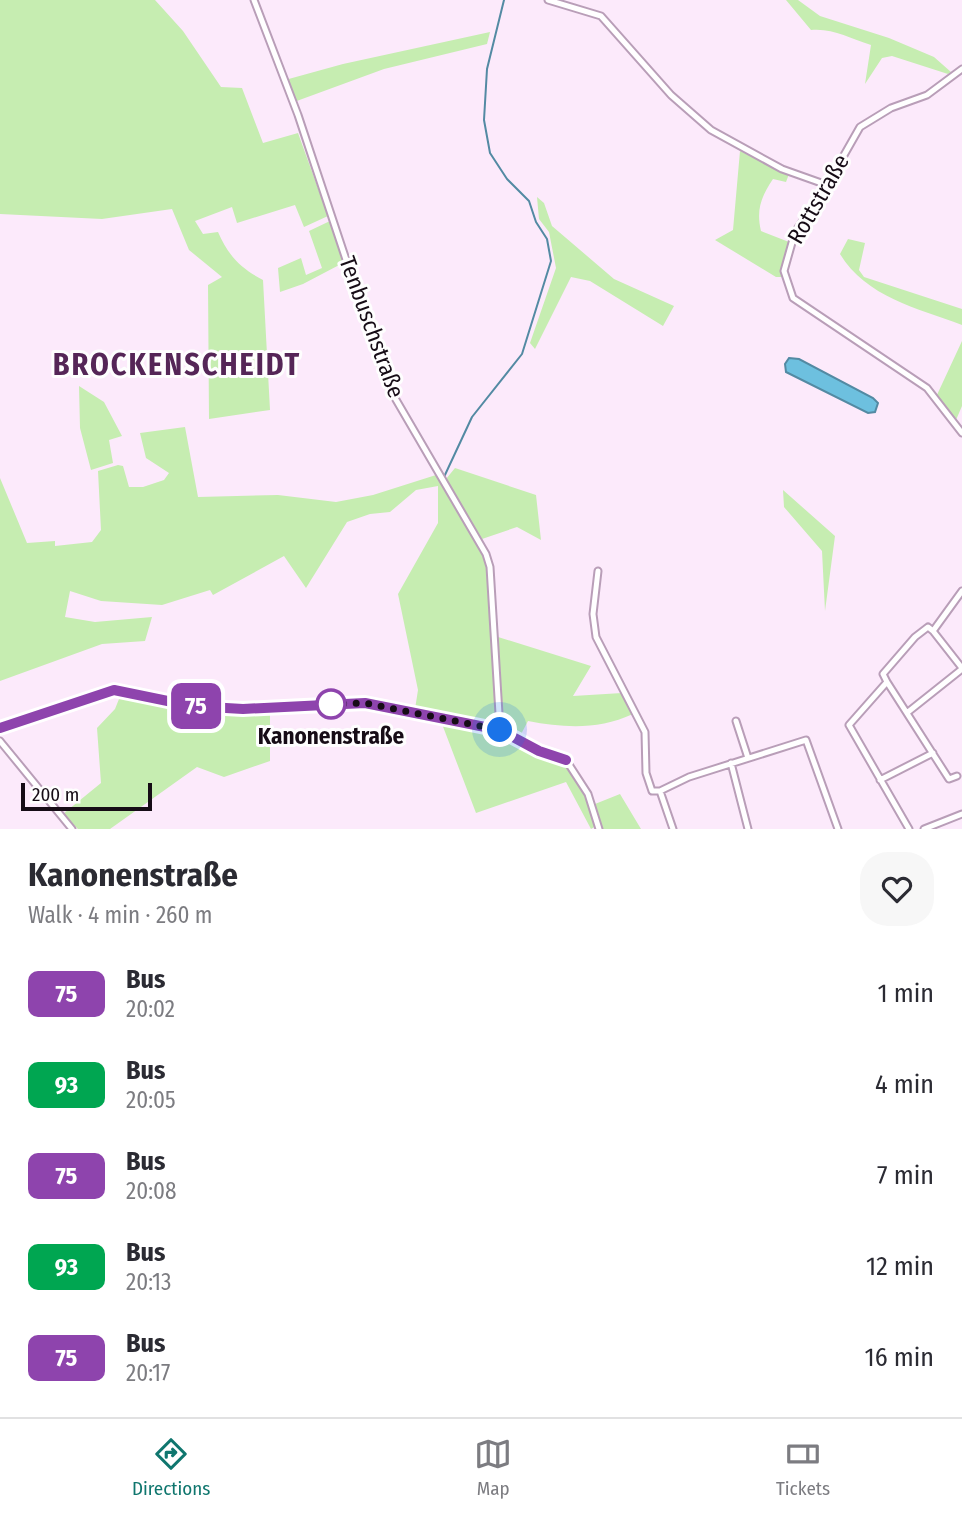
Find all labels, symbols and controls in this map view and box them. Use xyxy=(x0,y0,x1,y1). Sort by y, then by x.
street label: Rottstraße xyxy=(781,149,855,249)
street label: Tenbuschstraße xyxy=(333,252,411,402)
district label: BROCKENSCHEIDT xyxy=(53,347,301,383)
line badge: 75 xyxy=(164,683,228,729)
marker: Kanonenstraße xyxy=(316,689,346,719)
text: 75 xyxy=(185,692,207,720)
your location xyxy=(482,712,517,747)
place label: Kanonenstraße xyxy=(258,722,405,750)
scale bar xyxy=(21,780,152,812)
text: 200 m xyxy=(32,783,79,806)
button: heart xyxy=(860,852,934,926)
text: Kanonenstraße xyxy=(28,855,238,895)
text: Walk · 4 min · 260 m xyxy=(28,901,213,929)
text: Bus xyxy=(126,964,165,995)
text: 1 min xyxy=(878,978,934,1009)
text: 75 xyxy=(56,980,77,1008)
text: 20:02 xyxy=(126,995,175,1023)
text: Bus xyxy=(126,1055,165,1086)
text: 4 min xyxy=(875,1069,934,1100)
text: 93 xyxy=(55,1071,78,1099)
text: 20:05 xyxy=(126,1086,176,1114)
text: Bus xyxy=(126,1146,165,1177)
text: 7 min xyxy=(877,1160,934,1191)
text: 75 xyxy=(56,1162,77,1190)
text: 20:08 xyxy=(126,1177,177,1205)
text: Bus xyxy=(126,1237,165,1268)
text: 12 min xyxy=(866,1251,934,1282)
text: 93 xyxy=(55,1253,78,1281)
text: 20:13 xyxy=(126,1268,171,1296)
text: Bus xyxy=(126,1328,165,1359)
text: 16 min xyxy=(865,1342,934,1373)
text: 75 xyxy=(56,1344,77,1372)
text: 20:17 xyxy=(126,1359,170,1387)
tab: Directions xyxy=(132,1435,210,1500)
tab: Map xyxy=(474,1435,512,1500)
tab: Tickets xyxy=(776,1435,830,1500)

